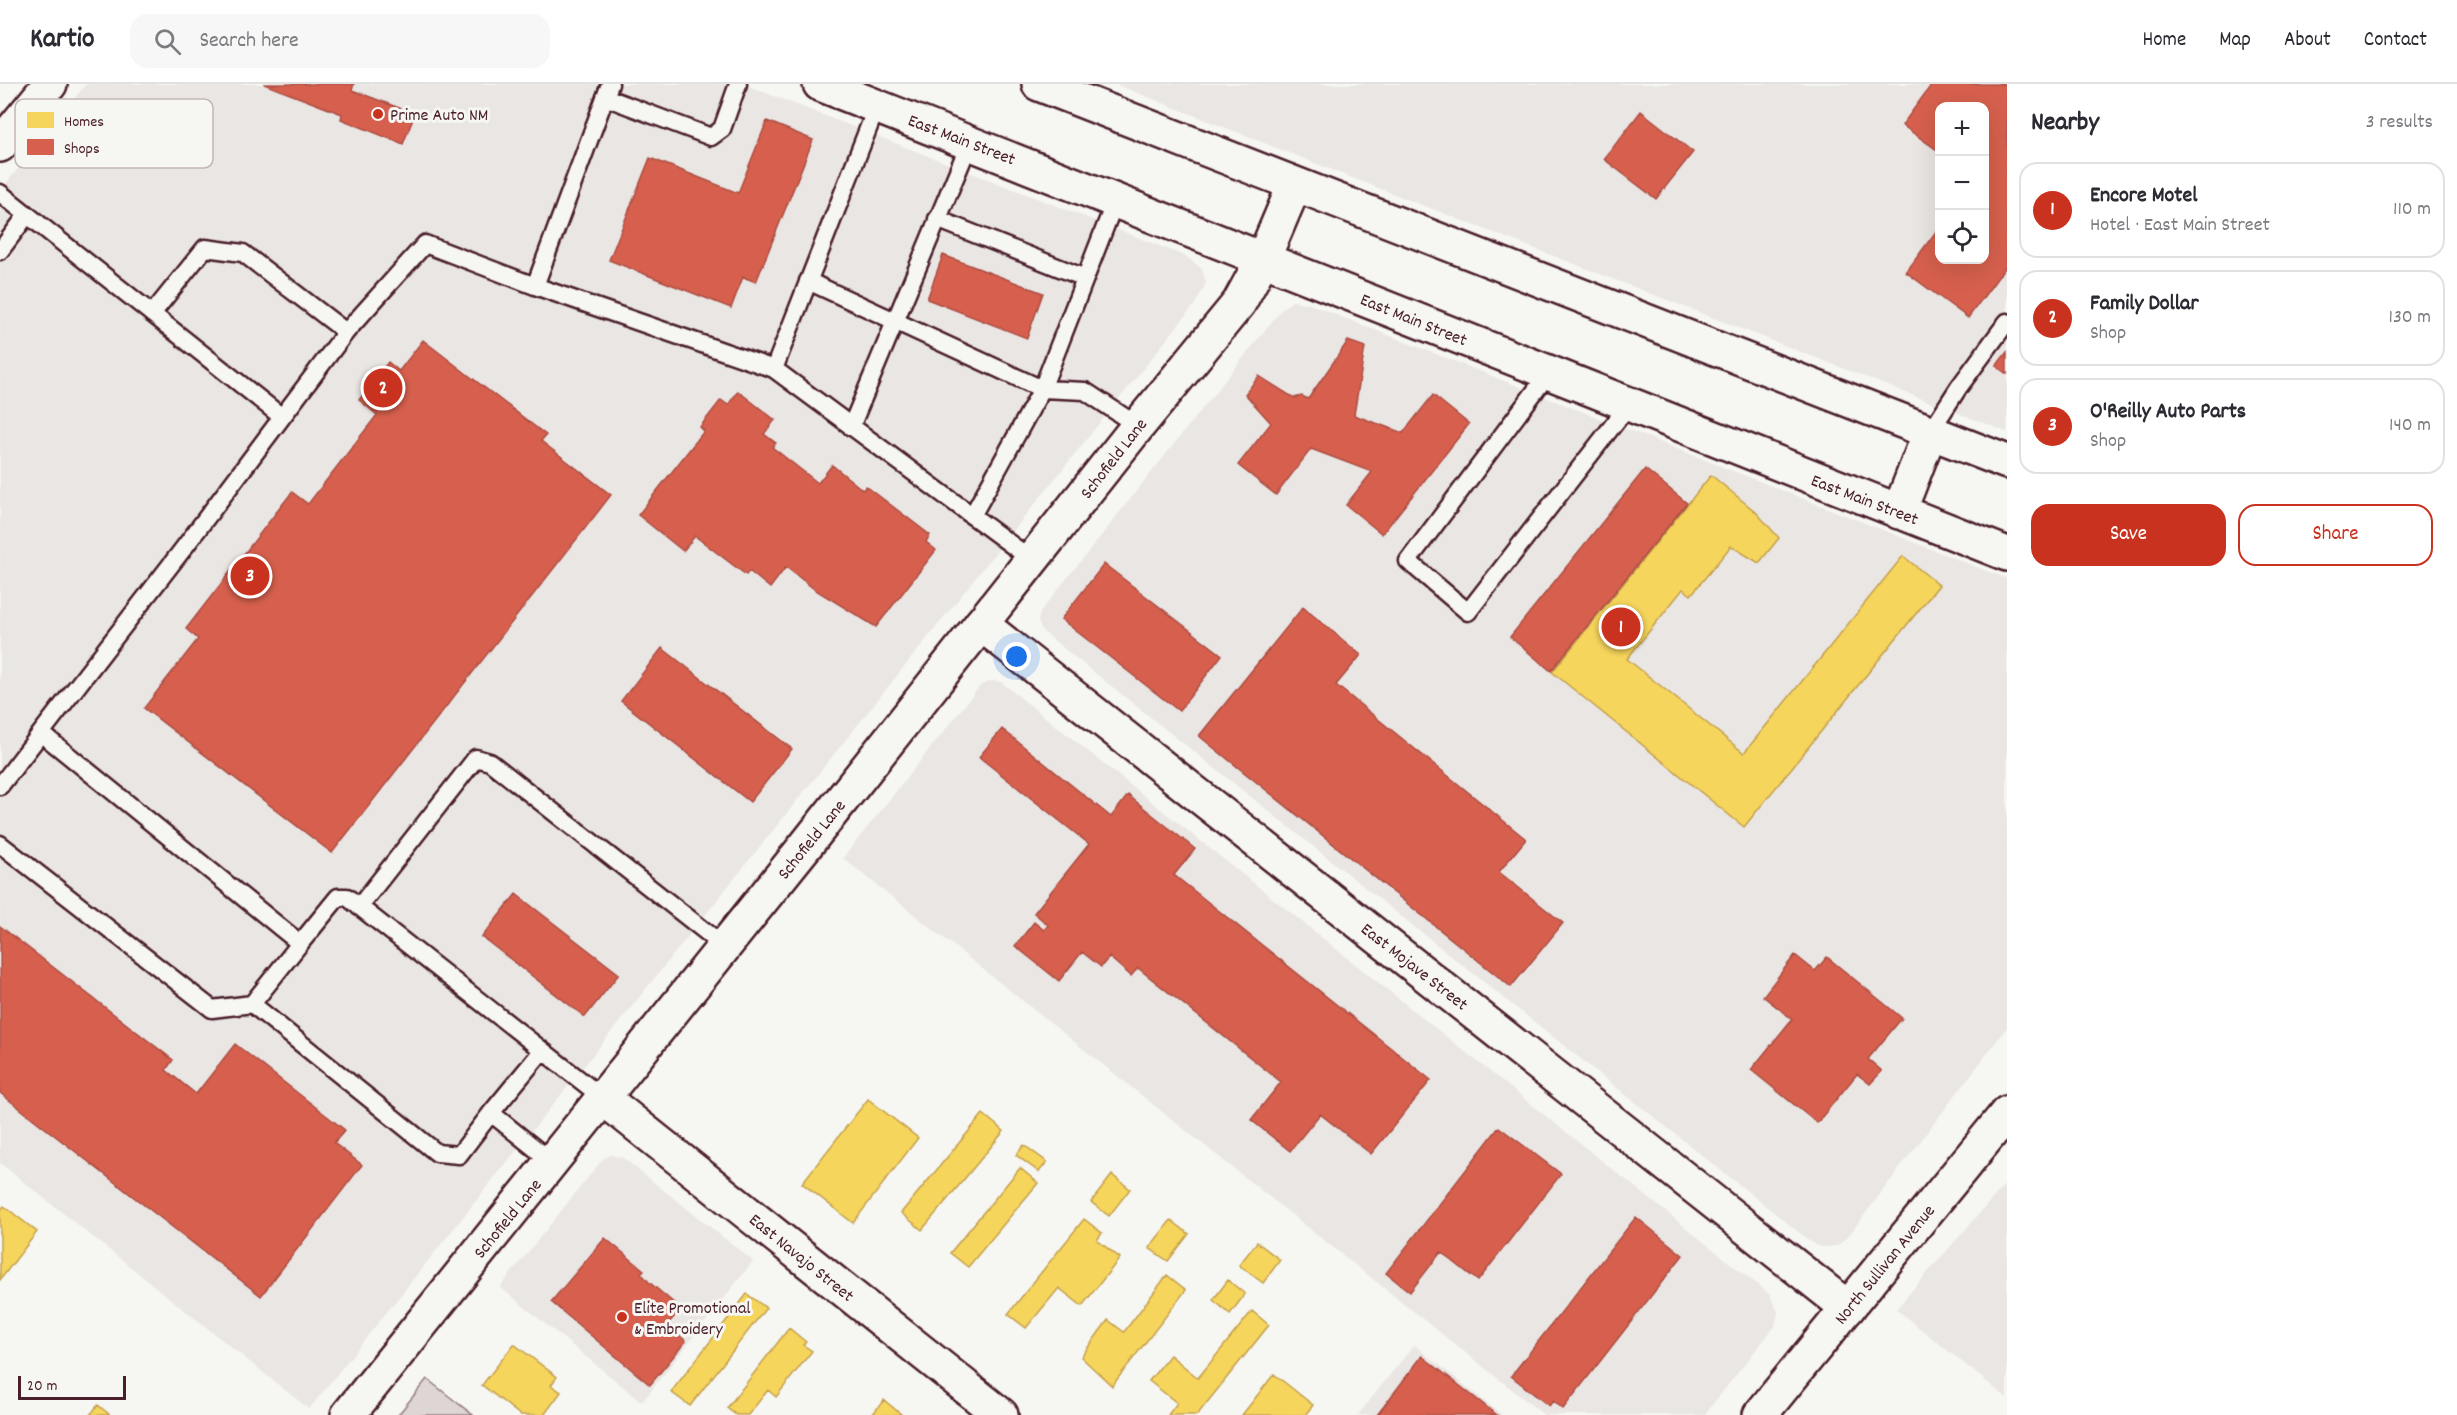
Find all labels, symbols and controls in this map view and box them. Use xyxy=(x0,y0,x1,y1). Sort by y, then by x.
search box xyxy=(130,14,550,68)
text: Kartio xyxy=(30,21,94,61)
icon: search xyxy=(151,25,184,58)
text: Search here xyxy=(199,26,299,57)
text: Home xyxy=(2142,26,2186,56)
text: Map xyxy=(2219,26,2251,56)
text: About xyxy=(2284,26,2331,56)
text: Contact xyxy=(2364,26,2427,56)
legend xyxy=(15,99,213,168)
map controls xyxy=(1935,102,1989,264)
button: + xyxy=(1935,102,1989,156)
place label: Prime Auto NM xyxy=(390,104,488,129)
text: Nearby xyxy=(2031,105,2099,142)
marker: Prime Auto NM xyxy=(371,107,385,121)
street label: East Main Street xyxy=(904,109,1019,173)
text: 3 results xyxy=(2366,109,2433,137)
text: Homes xyxy=(64,111,104,134)
text: Shops xyxy=(64,138,100,161)
button: − xyxy=(1935,156,1989,210)
text: Encore Motel xyxy=(2090,181,2197,212)
text: 1 xyxy=(2050,196,2055,224)
text: 110 m xyxy=(2393,196,2431,224)
button: locate xyxy=(1935,210,1989,264)
text: Hotel · East Main Street xyxy=(2090,212,2270,240)
street label: East Main Street xyxy=(1356,288,1471,354)
text: Family Dollar xyxy=(2090,289,2199,320)
text: 2 xyxy=(2048,304,2057,332)
text: 130 m xyxy=(2389,304,2431,332)
text: Shop xyxy=(2090,320,2126,348)
pin: 2 xyxy=(364,366,403,410)
text: O'Reilly Auto Parts xyxy=(2090,397,2246,428)
text: 3 xyxy=(2048,412,2057,440)
text: 140 m xyxy=(2389,412,2431,440)
street label: Schofield Lane xyxy=(1075,414,1155,505)
text: Shop xyxy=(2090,428,2126,456)
street label: East Main Street xyxy=(1807,469,1922,533)
button: Save xyxy=(2031,504,2226,566)
button: Share xyxy=(2238,504,2433,566)
pin: 3 xyxy=(230,554,270,598)
pin: 1 xyxy=(1602,604,1640,650)
your location xyxy=(1002,642,1031,671)
street label: Schofield Lane xyxy=(773,795,853,886)
street label: East Mojave Street xyxy=(1355,918,1473,1018)
street label: Schofield Lane xyxy=(469,1174,549,1265)
street label: North Sullivan Avenue xyxy=(1830,1200,1942,1331)
street label: East Navajo Street xyxy=(743,1209,859,1309)
place label: Elite Promotional & Embroidery xyxy=(634,1297,751,1343)
marker: Elite Promotional & Embroidery xyxy=(615,1310,629,1324)
scale bar xyxy=(18,1373,126,1400)
text: 20 m xyxy=(27,1375,57,1398)

